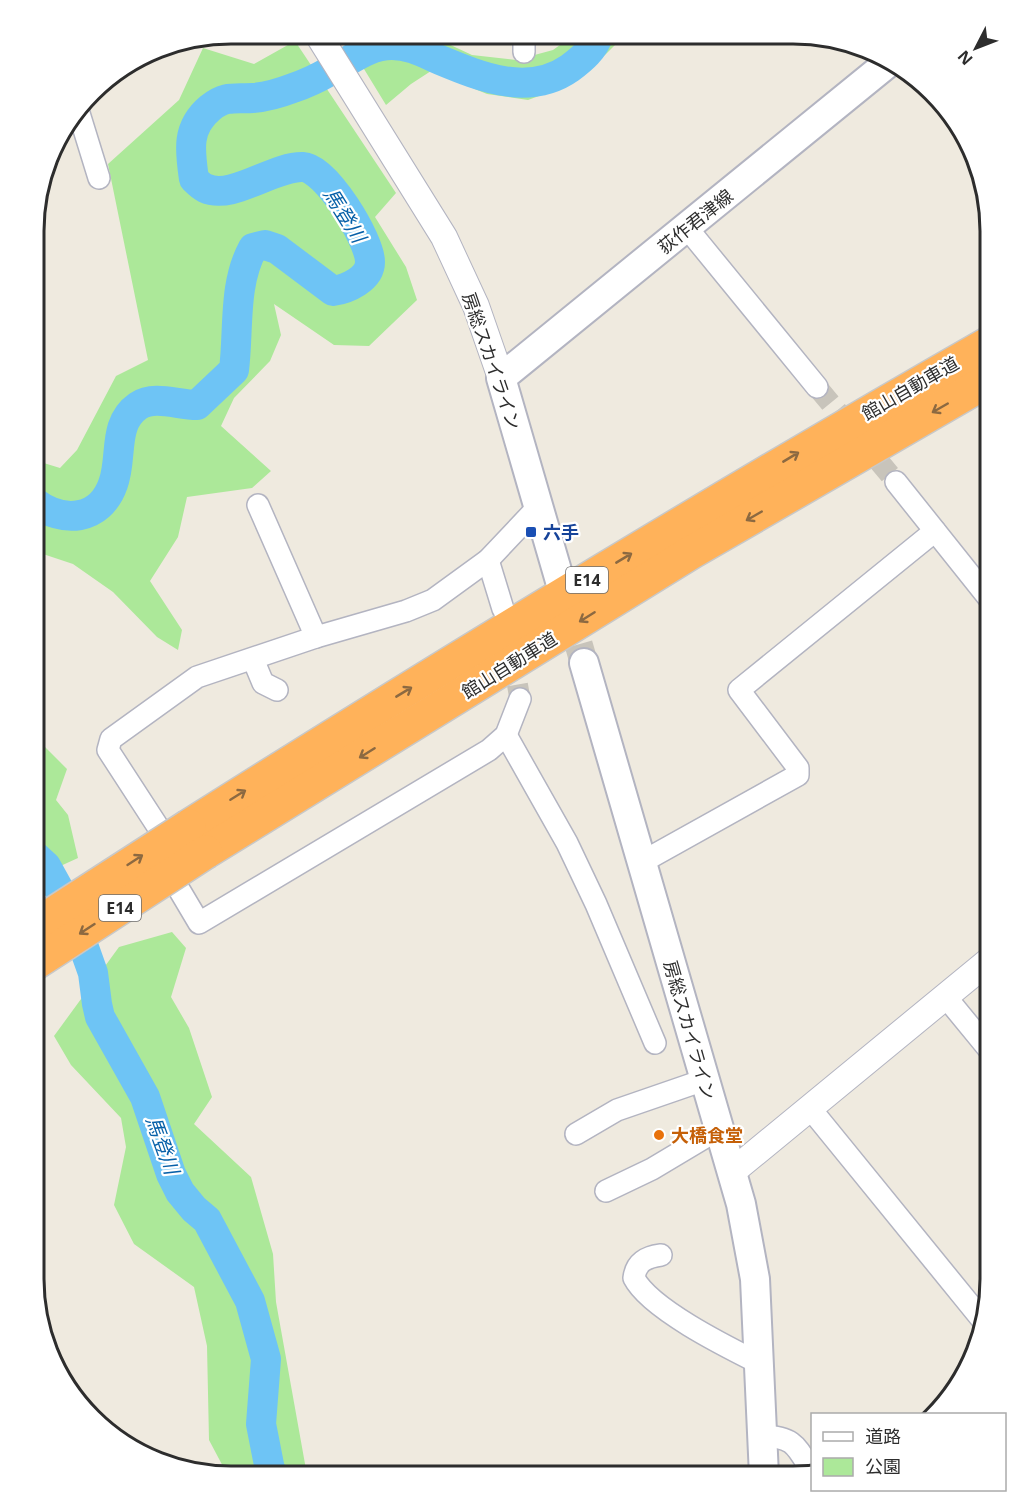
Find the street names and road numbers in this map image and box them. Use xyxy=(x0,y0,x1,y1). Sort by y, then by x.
street label: 荻作君津線 xyxy=(652,183,738,259)
street label: 房総スカイライン xyxy=(457,289,527,433)
street label: 館山自動車道 xyxy=(857,351,963,425)
road number: E14 xyxy=(566,567,608,593)
street label: 館山自動車道 xyxy=(457,626,561,704)
road number: E14 xyxy=(99,895,141,921)
street label: 房総スカイライン xyxy=(659,957,721,1103)

